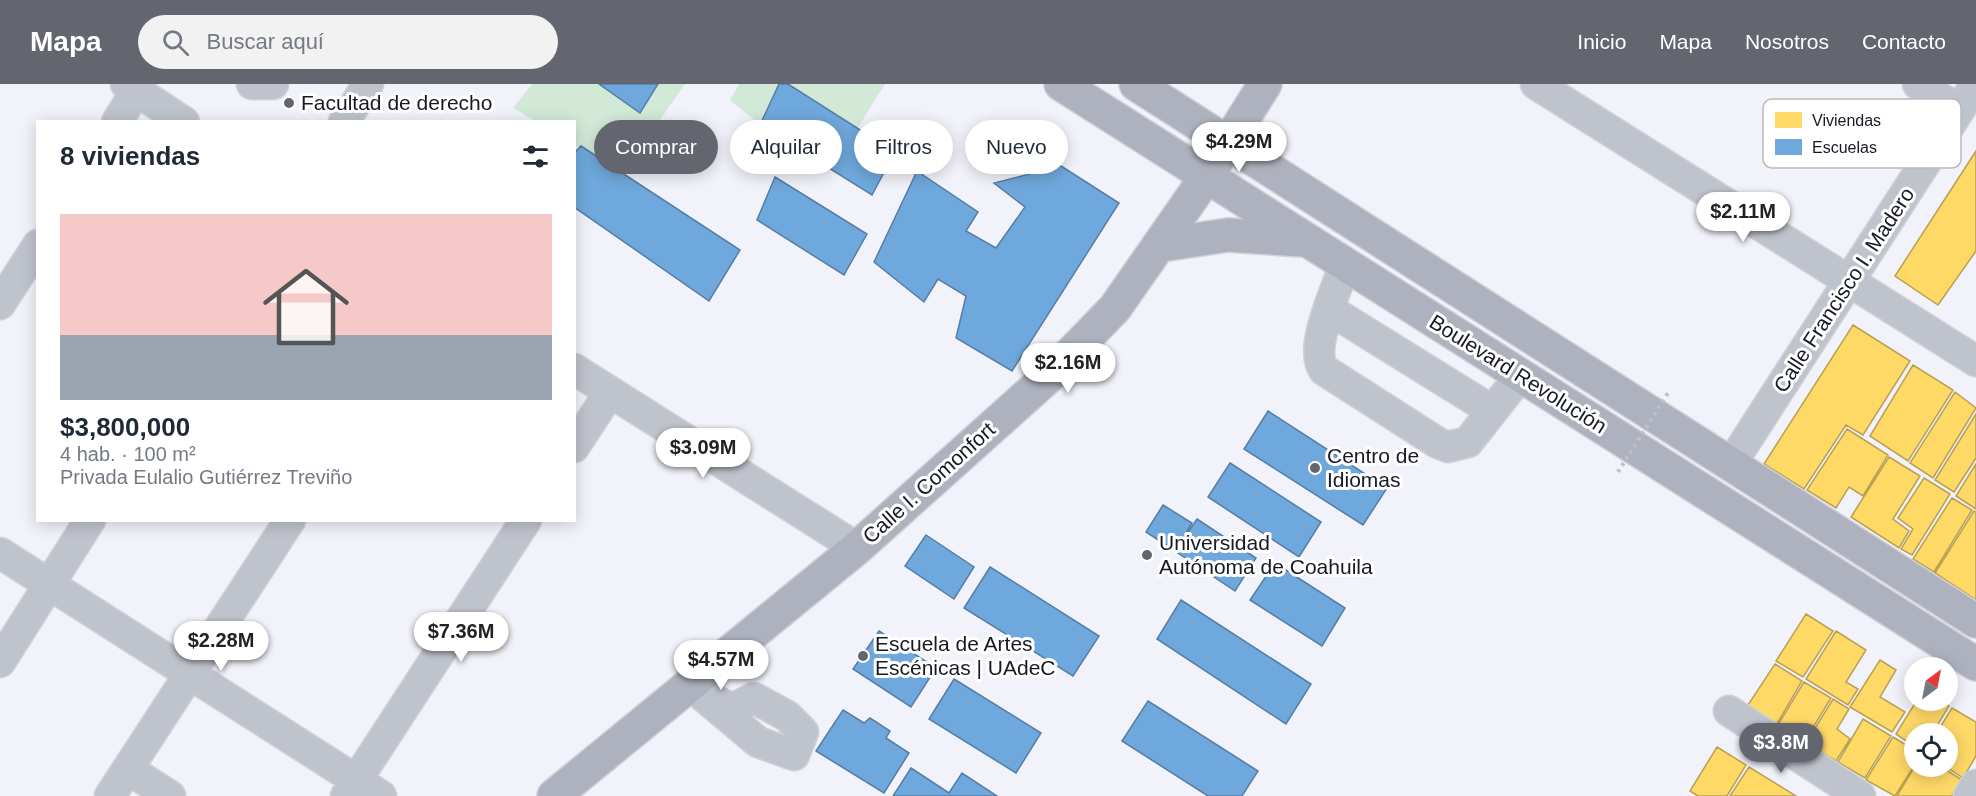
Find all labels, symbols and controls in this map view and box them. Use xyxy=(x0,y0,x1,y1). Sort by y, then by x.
search box xyxy=(138,15,558,69)
text: Mapa xyxy=(30,26,102,57)
icon: search xyxy=(159,26,192,59)
text: Buscar aquí xyxy=(207,29,324,54)
text: Inicio xyxy=(1577,30,1626,53)
text: Mapa xyxy=(1659,30,1712,53)
text: Nosotros xyxy=(1745,30,1829,53)
text: Contacto xyxy=(1862,30,1946,53)
place label: Facultad de derecho xyxy=(301,91,492,114)
marker: Facultad de derecho xyxy=(282,96,296,110)
legend xyxy=(1763,99,1961,168)
text: Viviendas xyxy=(1812,112,1881,129)
chip: Comprar xyxy=(594,120,718,174)
chip: Alquilar xyxy=(730,120,842,174)
chip: Filtros xyxy=(854,120,953,174)
chip: Nuevo xyxy=(965,120,1068,174)
pin: $4.29M xyxy=(1190,122,1288,173)
text: $4.29M xyxy=(1206,130,1272,152)
text: Escuelas xyxy=(1812,139,1877,156)
icon: filters xyxy=(519,140,552,173)
text: 8 viviendas xyxy=(60,141,200,171)
street label: Calle Francisco I. Madero xyxy=(1769,183,1918,396)
pin: $2.11M xyxy=(1694,192,1792,243)
text: $2.11M xyxy=(1710,200,1776,222)
icon: home xyxy=(252,253,360,361)
street label: Boulevard Revolución xyxy=(1426,310,1611,437)
pin: $2.16M xyxy=(1019,343,1117,394)
text: $2.16M xyxy=(1035,351,1101,373)
text: $3,800,000 xyxy=(60,412,190,442)
street label: Calle I. Comonfort xyxy=(858,417,999,548)
pin: $3.09M xyxy=(654,428,752,479)
text: $3.09M xyxy=(670,436,736,458)
text: 4 hab. · 100 m² xyxy=(60,443,196,465)
place label: Centro de Idiomas xyxy=(1327,444,1419,491)
marker: Centro de Idiomas xyxy=(1308,461,1322,475)
text: Privada Eulalio Gutiérrez Treviño xyxy=(60,466,352,488)
place label: Universidad Autónoma de Coahuila xyxy=(1159,531,1373,578)
marker: Universidad Autónoma de Coahuila xyxy=(1140,548,1154,562)
pin: $7.36M xyxy=(412,612,510,663)
text: $7.36M xyxy=(428,620,494,642)
pin: $2.28M xyxy=(172,621,270,672)
text: $2.28M xyxy=(188,629,254,651)
place label: Escuela de Artes Escénicas | UAdeC xyxy=(875,632,1056,679)
pin: $4.57M xyxy=(672,640,770,691)
text: $4.57M xyxy=(688,648,754,670)
marker: Escuela de Artes Escénicas | UAdeC xyxy=(856,649,870,663)
north arrow xyxy=(1904,657,1958,711)
map controls xyxy=(1904,657,1958,777)
pin: $3.8M xyxy=(1739,723,1823,774)
button: locate xyxy=(1904,723,1958,777)
text: $3.8M xyxy=(1753,731,1809,753)

